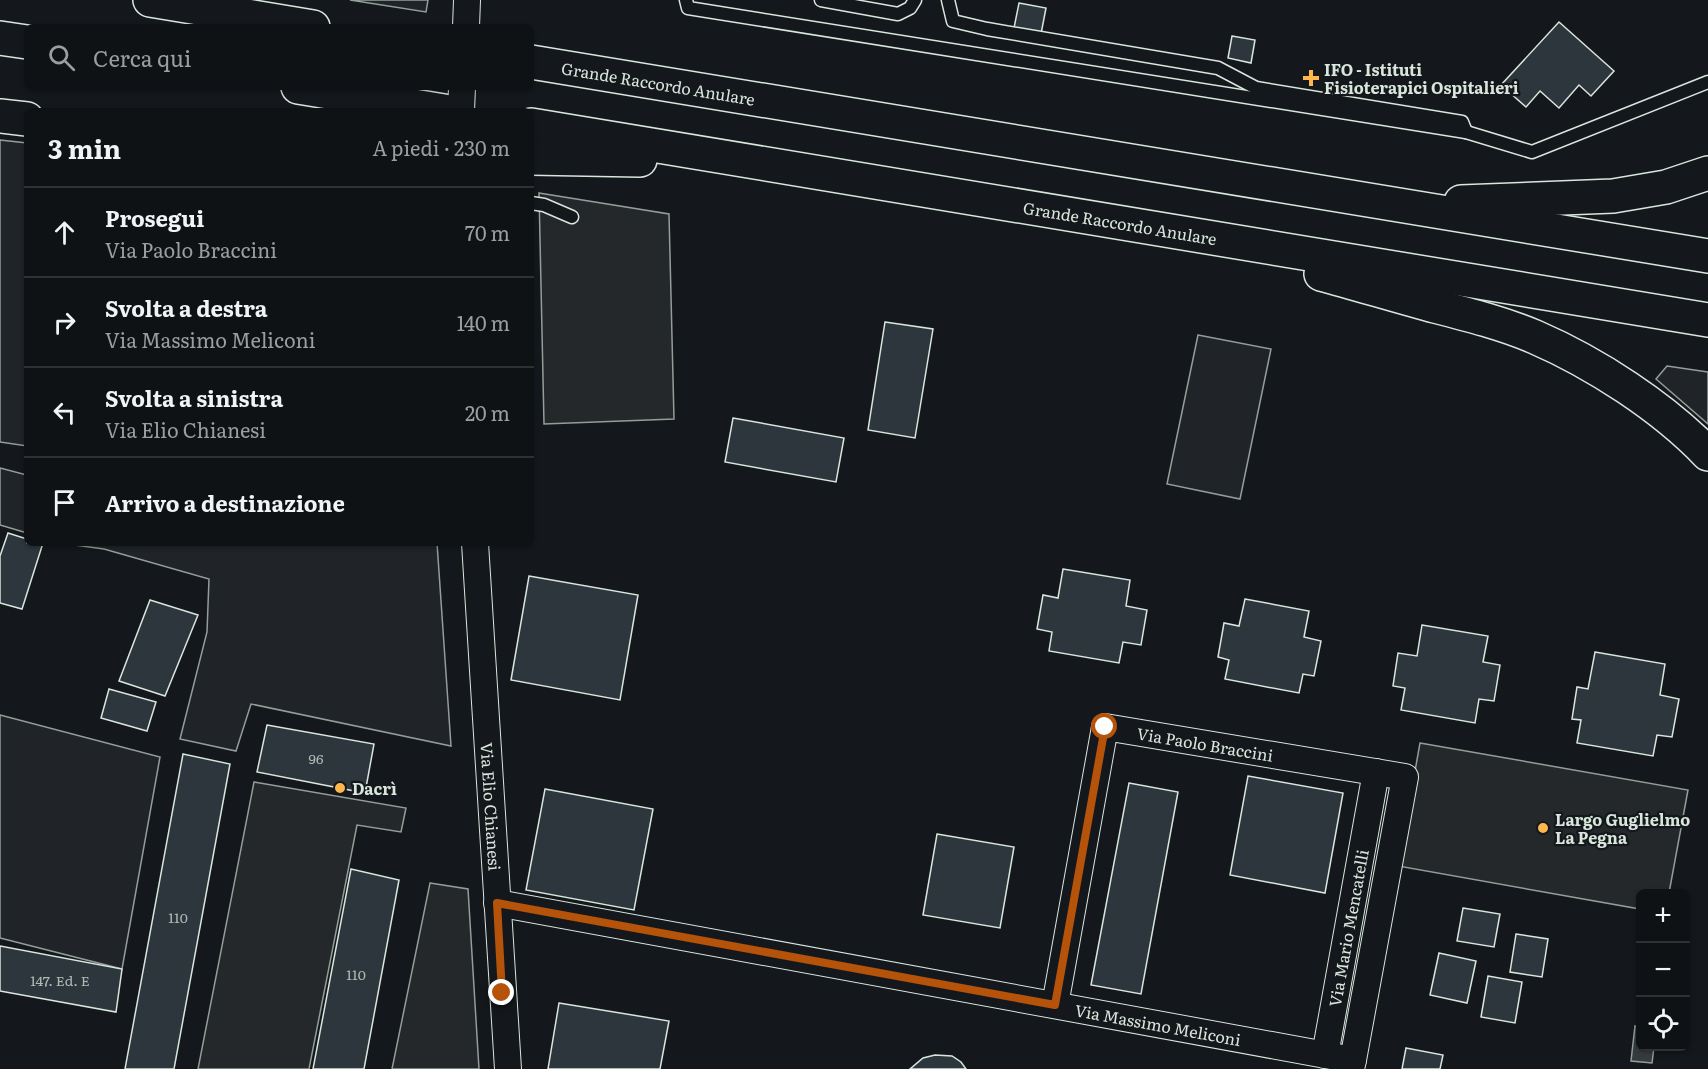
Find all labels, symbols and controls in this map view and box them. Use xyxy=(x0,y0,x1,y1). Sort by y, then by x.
search box xyxy=(24,24,534,90)
icon: search xyxy=(45,41,78,74)
text: Cerca qui xyxy=(93,41,191,74)
street label: Grande Raccordo Anulare xyxy=(560,55,757,111)
place label: IFO - Istituti Fisioterapici Ospitalieri xyxy=(1324,57,1519,99)
marker: IFO - Istituti Fisioterapici Ospitalieri xyxy=(1302,69,1320,87)
text: 3 min xyxy=(48,128,121,167)
text: A piedi · 230 m xyxy=(372,132,510,162)
street label: Grande Raccordo Anulare xyxy=(1021,195,1218,250)
text: Prosegui xyxy=(105,201,204,234)
icon: ahead xyxy=(48,216,81,249)
text: 70 m xyxy=(465,217,510,247)
text: Via Paolo Braccini xyxy=(105,234,277,264)
text: Svolta a destra xyxy=(105,291,267,324)
icon: right xyxy=(48,306,81,339)
text: 140 m xyxy=(457,307,510,337)
text: Via Massimo Meliconi xyxy=(105,324,315,354)
text: Svolta a sinistra xyxy=(105,381,283,414)
icon: left xyxy=(48,396,81,429)
text: 20 m xyxy=(465,397,510,427)
text: Via Elio Chianesi xyxy=(105,414,266,444)
icon: arrive xyxy=(48,486,81,519)
text: Arrivo a destinazione xyxy=(105,486,345,519)
route start xyxy=(1091,713,1117,739)
street label: Via Paolo Braccini xyxy=(1135,721,1275,767)
street label: Via Elio Chianesi xyxy=(476,741,508,871)
house number: 96 xyxy=(309,748,324,768)
place label: Dacrì xyxy=(352,776,397,800)
marker: Dacrì xyxy=(333,781,347,795)
place label: Largo Guglielmo La Pegna xyxy=(1555,807,1690,849)
marker: Largo Guglielmo La Pegna xyxy=(1536,821,1550,835)
street label: Via Mario Mencatelli xyxy=(1322,847,1374,1009)
map controls xyxy=(1636,889,1690,1051)
button: + xyxy=(1636,889,1690,943)
house number: 110 xyxy=(168,907,188,927)
button: − xyxy=(1636,943,1690,997)
house number: 110 xyxy=(346,964,366,984)
house number: 147. Ed. E xyxy=(30,970,90,990)
route end xyxy=(488,979,514,1005)
street label: Via Massimo Meliconi xyxy=(1073,997,1243,1051)
button: locate xyxy=(1636,997,1690,1051)

